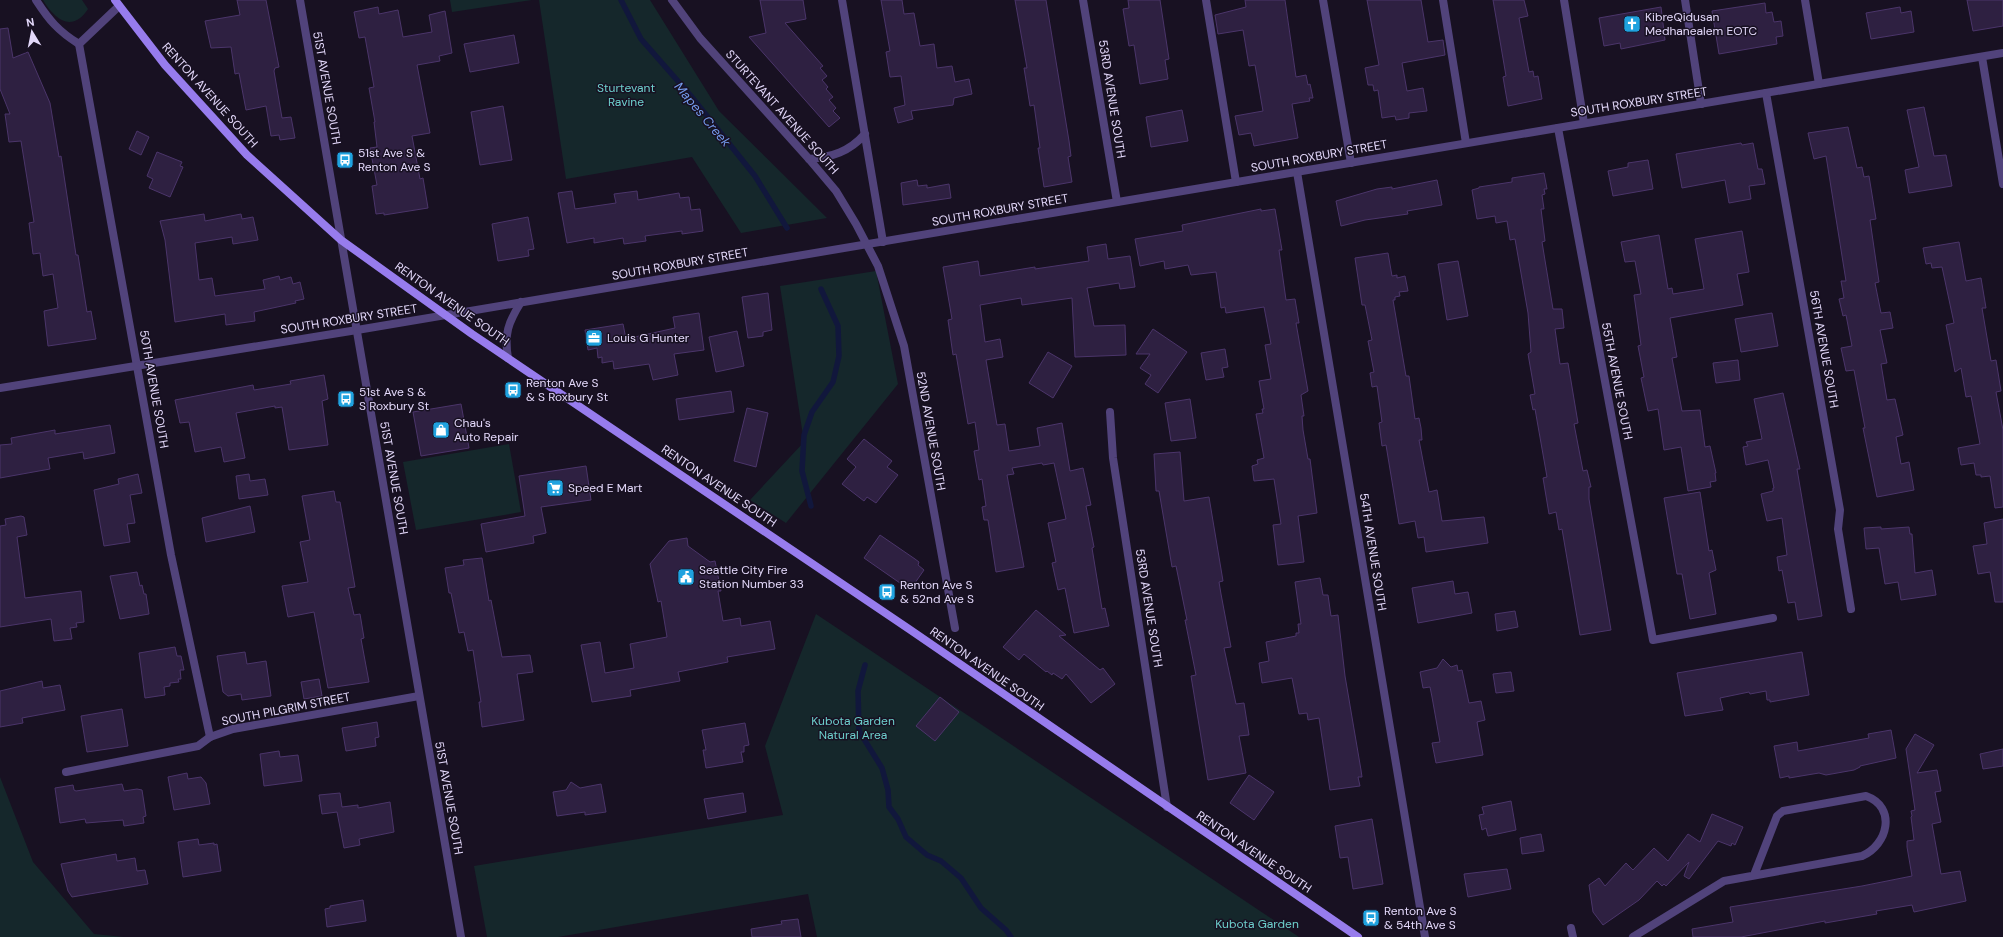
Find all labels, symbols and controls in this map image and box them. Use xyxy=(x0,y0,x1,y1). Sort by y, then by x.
place label: KibreQidusan Medhanealem EOTC xyxy=(1645,9,1757,39)
north arrow xyxy=(12,12,52,52)
church icon: KibreQidusan Medhanealem EOTC xyxy=(1622,14,1642,34)
text: N xyxy=(25,15,35,30)
street label: 51ST AVENUE SOUTH xyxy=(309,30,345,146)
street label: RENTON AVENUE SOUTH xyxy=(159,39,261,151)
street label: 53RD AVENUE SOUTH xyxy=(1095,39,1129,159)
street label: STURTEVANT AVENUE SOUTH xyxy=(722,47,842,177)
water label: Mapes Creek xyxy=(671,78,735,150)
park label: Sturtevant Ravine xyxy=(597,80,655,110)
street label: SOUTH ROXBURY STREET xyxy=(1569,83,1709,121)
street label: SOUTH ROXBURY STREET xyxy=(1250,136,1389,176)
place label: 51st Ave S & Renton Ave S xyxy=(358,145,431,175)
bus stop icon: 51st Ave S & Renton Ave S xyxy=(335,150,355,170)
street label: SOUTH ROXBURY STREET xyxy=(931,190,1070,230)
street label: SOUTH ROXBURY STREET xyxy=(611,244,750,284)
street label: RENTON AVENUE SOUTH xyxy=(392,258,512,350)
street label: 56TH AVENUE SOUTH xyxy=(1806,289,1842,409)
street label: SOUTH ROXBURY STREET xyxy=(279,300,419,338)
street label: 55TH AVENUE SOUTH xyxy=(1598,321,1636,441)
office icon: Louis G Hunter xyxy=(584,328,604,348)
street label: 50TH AVENUE SOUTH xyxy=(136,329,172,449)
place label: Louis G Hunter xyxy=(607,330,690,346)
street label: 52ND AVENUE SOUTH xyxy=(913,370,949,492)
place label: Renton Ave S & S Roxbury St xyxy=(526,375,608,405)
bus stop icon: Renton Ave S & S Roxbury St xyxy=(503,380,523,400)
place label: 51st Ave S & S Roxbury St xyxy=(359,384,429,414)
bus stop icon: 51st Ave S & S Roxbury St xyxy=(336,389,356,409)
place label: Chau's Auto Repair xyxy=(454,415,519,445)
street label: 51ST AVENUE SOUTH xyxy=(376,420,412,536)
shop icon: Chau's Auto Repair xyxy=(431,420,451,440)
street label: RENTON AVENUE SOUTH xyxy=(658,441,780,531)
supermarket icon: Speed E Mart xyxy=(545,478,565,498)
place label: Speed E Mart xyxy=(568,480,643,496)
street label: 54TH AVENUE SOUTH xyxy=(1356,492,1390,612)
street label: 53RD AVENUE SOUTH xyxy=(1132,548,1166,668)
place label: Seattle City Fire Station Number 33 xyxy=(699,562,804,592)
public building icon: Seattle City Fire Station Number 33 xyxy=(676,567,696,587)
place label: Renton Ave S & 52nd Ave S xyxy=(900,577,974,607)
bus stop icon: Renton Ave S & 52nd Ave S xyxy=(877,582,897,602)
street label: RENTON AVENUE SOUTH xyxy=(927,623,1047,715)
street label: SOUTH PILGRIM STREET xyxy=(220,689,352,729)
park label: Kubota Garden Natural Area xyxy=(811,713,895,743)
street label: 51ST AVENUE SOUTH xyxy=(431,740,467,856)
street label: RENTON AVENUE SOUTH xyxy=(1193,807,1315,897)
place label: Renton Ave S & 54th Ave S xyxy=(1384,903,1457,933)
bus stop icon: Renton Ave S & 54th Ave S xyxy=(1361,908,1381,928)
park label: Kubota Garden xyxy=(1215,916,1299,932)

